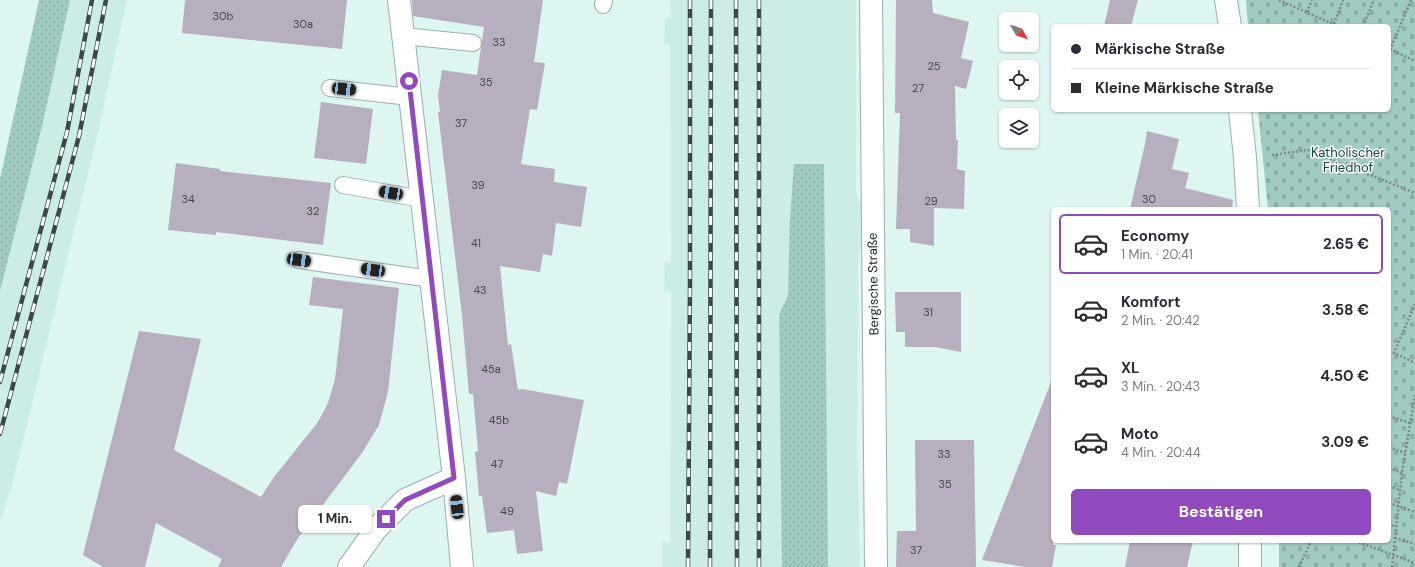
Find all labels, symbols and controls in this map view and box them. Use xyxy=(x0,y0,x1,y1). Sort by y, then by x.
house number: 30b xyxy=(213,9,234,23)
north arrow xyxy=(999,12,1039,52)
map controls xyxy=(999,12,1039,148)
house number: 30a xyxy=(293,17,313,31)
house number: 33 xyxy=(492,35,506,49)
text: Märkische Straße xyxy=(1095,39,1225,59)
house number: 25 xyxy=(927,59,941,73)
button: locate xyxy=(999,60,1039,100)
route start xyxy=(400,72,418,90)
house number: 35 xyxy=(479,75,493,89)
text: Kleine Märkische Straße xyxy=(1095,78,1274,98)
house number: 27 xyxy=(912,81,924,95)
car xyxy=(331,82,357,96)
button: layers xyxy=(999,108,1039,148)
house number: 37 xyxy=(455,116,467,130)
park label: Katholischer Friedhof xyxy=(1311,144,1385,176)
house number: 39 xyxy=(471,178,485,192)
car xyxy=(378,185,404,201)
house number: 34 xyxy=(181,192,195,206)
house number: 30 xyxy=(1142,192,1156,206)
house number: 29 xyxy=(924,194,938,208)
house number: 32 xyxy=(307,204,319,218)
icon: car xyxy=(1073,226,1109,262)
text: Economy xyxy=(1121,226,1189,246)
street label: Bergische Straße xyxy=(864,232,882,336)
text: 2.65 € xyxy=(1323,234,1369,254)
house number: 41 xyxy=(471,236,481,250)
text: 1 Min. · 20:41 xyxy=(1121,246,1193,263)
car xyxy=(286,252,312,268)
car xyxy=(360,262,386,278)
house number: 43 xyxy=(473,283,487,297)
icon: car xyxy=(1073,292,1109,328)
text: Komfort xyxy=(1121,292,1180,312)
text: 3.58 € xyxy=(1322,300,1369,320)
house number: 31 xyxy=(923,305,933,319)
text: 2 Min. · 20:42 xyxy=(1121,312,1200,329)
icon: car xyxy=(1073,358,1109,394)
text: XL xyxy=(1121,358,1139,378)
house number: 45a xyxy=(481,362,501,376)
text: 4.50 € xyxy=(1320,366,1369,386)
text: 3 Min. · 20:43 xyxy=(1121,378,1200,395)
house number: 45b xyxy=(489,413,509,427)
icon: car xyxy=(1073,424,1109,460)
text: Moto xyxy=(1121,424,1159,444)
text: 3.09 € xyxy=(1321,432,1369,452)
text: 4 Min. · 20:44 xyxy=(1121,444,1201,461)
house number: 33 xyxy=(937,447,951,461)
house number: 47 xyxy=(491,457,503,471)
house number: 35 xyxy=(938,477,952,491)
button: Bestätigen xyxy=(1071,489,1371,535)
car xyxy=(450,494,464,520)
house number: 49 xyxy=(500,504,514,518)
callout: 1 Min. xyxy=(298,505,372,533)
text: 1 Min. xyxy=(318,510,352,527)
route end xyxy=(377,510,395,528)
house number: 37 xyxy=(910,543,922,557)

